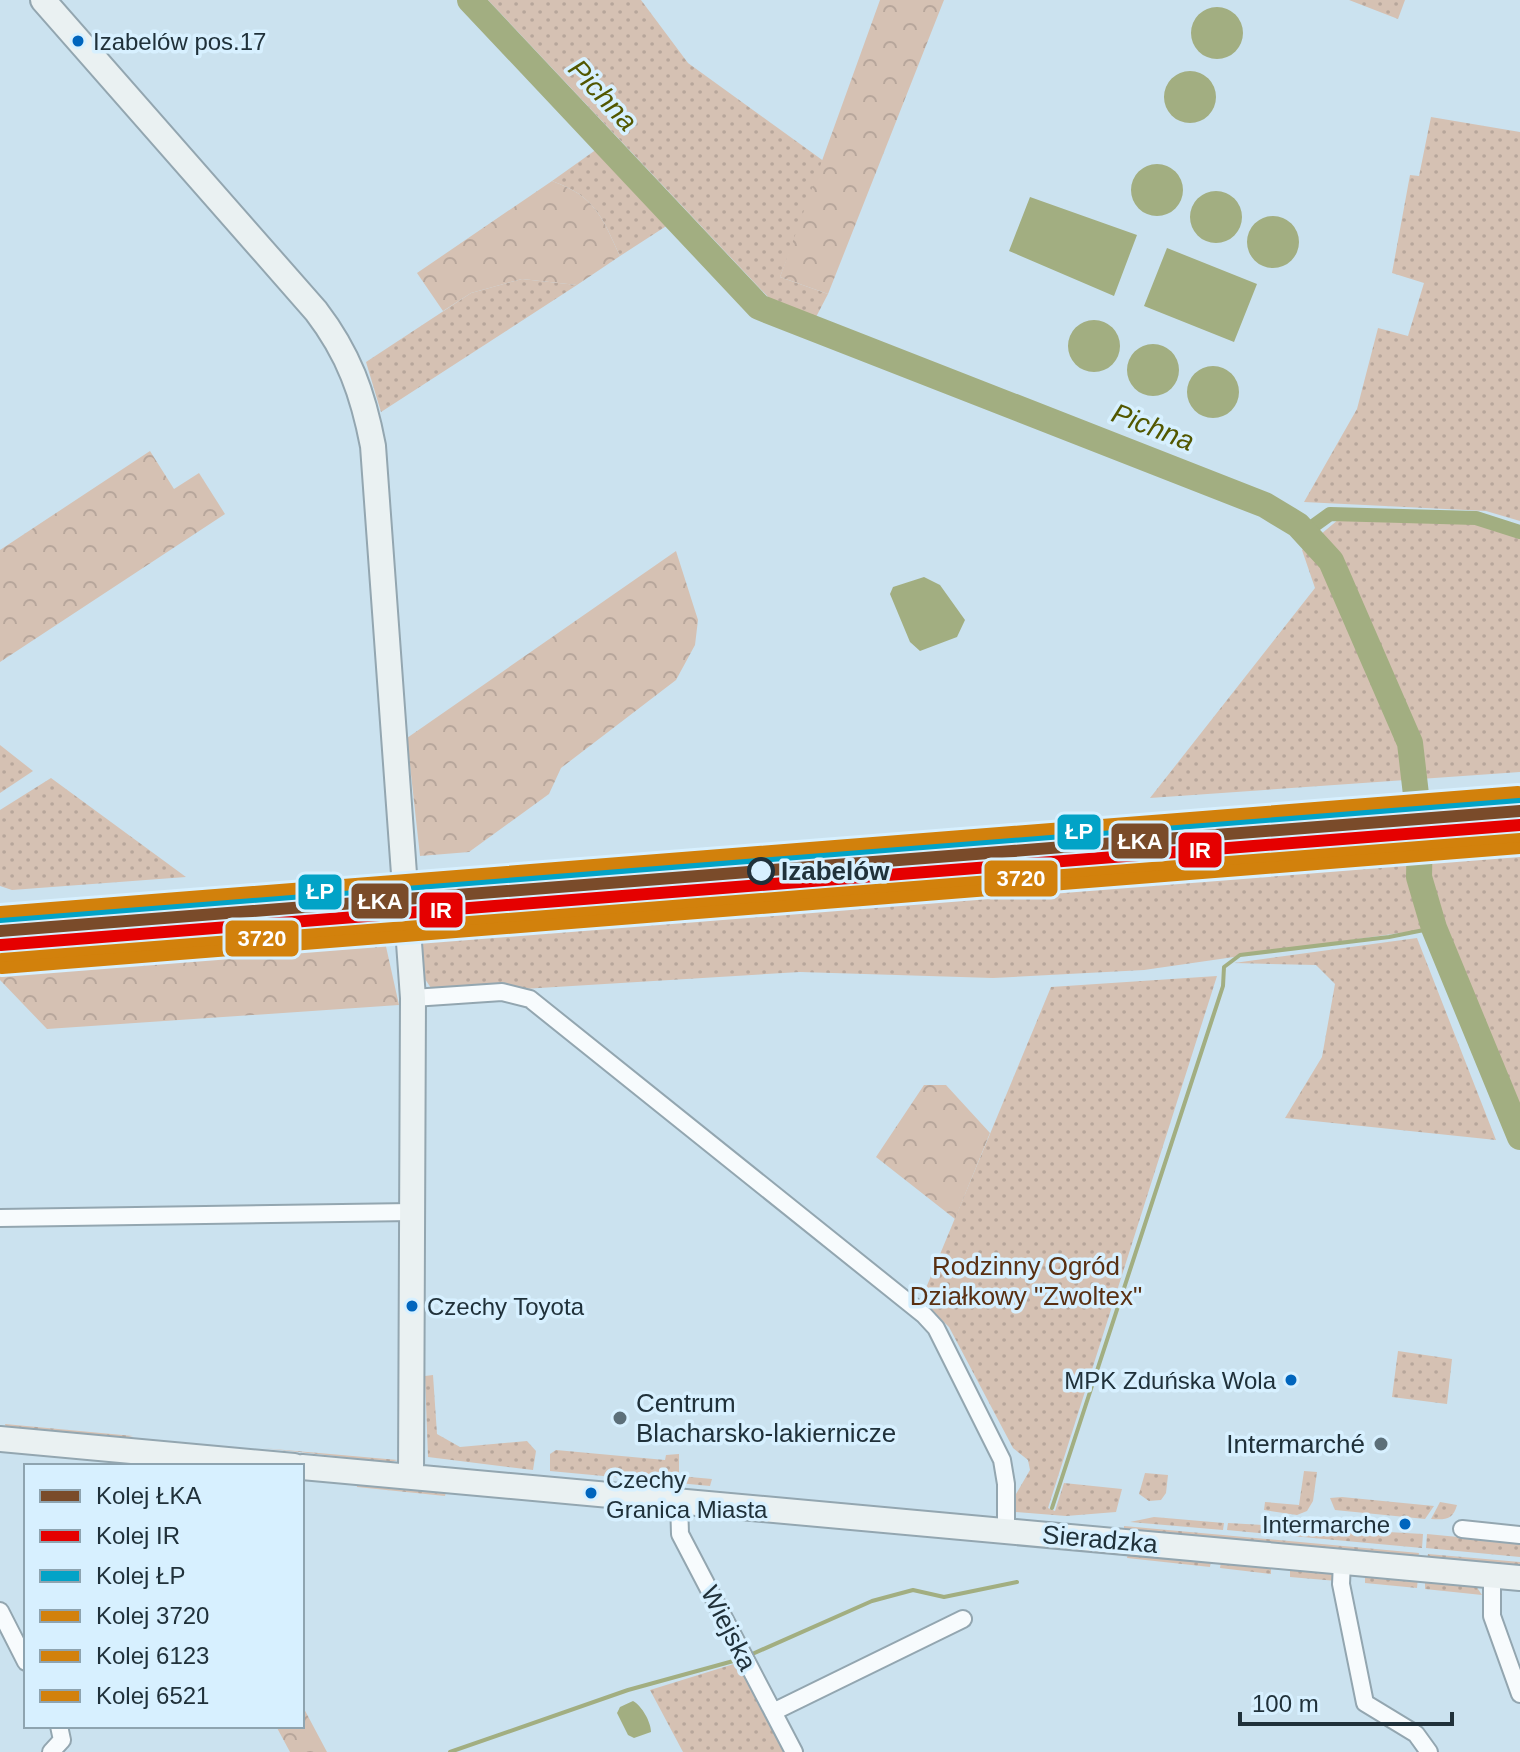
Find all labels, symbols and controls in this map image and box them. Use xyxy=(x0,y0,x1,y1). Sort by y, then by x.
place label: Izabelów pos.17 xyxy=(93,28,266,55)
marker: Izabelów pos.17 xyxy=(70,33,86,49)
water label: Pichna xyxy=(562,53,644,137)
water label: Pichna xyxy=(1107,397,1199,457)
line badge: ŁP xyxy=(1056,813,1102,851)
text: ŁP xyxy=(1065,819,1093,844)
line badge: ŁKA xyxy=(1110,822,1170,860)
text: ŁKA xyxy=(1117,829,1163,854)
line badge: IR xyxy=(1177,831,1223,869)
text: IR xyxy=(1189,838,1211,863)
place label: Izabelów xyxy=(781,856,890,886)
marker: Izabelów xyxy=(748,858,774,884)
line badge: 3720 xyxy=(983,859,1059,898)
text: 3720 xyxy=(997,866,1045,891)
line badge: ŁP xyxy=(297,873,343,911)
text: ŁP xyxy=(306,879,334,904)
line badge: ŁKA xyxy=(350,882,410,920)
text: ŁKA xyxy=(357,889,403,914)
line badge: IR xyxy=(418,891,464,929)
text: IR xyxy=(430,898,452,923)
line badge: 3720 xyxy=(224,919,300,958)
text: 3720 xyxy=(238,926,286,951)
park label: Rodzinny Ogród Działkowy "Zwoltex" xyxy=(910,1251,1142,1311)
place label: Czechy Toyota xyxy=(427,1293,585,1320)
marker: Czechy Toyota xyxy=(404,1298,420,1314)
place label: MPK Zduńska Wola xyxy=(1064,1367,1277,1394)
marker: MPK Zduńska Wola xyxy=(1283,1372,1299,1388)
place label: Centrum Blacharsko-lakiernicze xyxy=(636,1388,896,1448)
marker: Centrum Blacharsko-lakiernicze xyxy=(611,1409,629,1427)
place label: Intermarché xyxy=(1226,1429,1365,1459)
marker: Intermarché xyxy=(1372,1435,1390,1453)
legend xyxy=(24,1464,304,1728)
place label: Czechy Granica Miasta xyxy=(606,1466,768,1523)
text: Kolej ŁKA xyxy=(96,1482,201,1509)
marker: Czechy Granica Miasta xyxy=(583,1485,599,1501)
place label: Intermarche xyxy=(1262,1511,1390,1538)
marker: Intermarche xyxy=(1397,1516,1413,1532)
street label: Sieradzka xyxy=(1041,1519,1159,1559)
text: Kolej IR xyxy=(96,1522,180,1549)
text: Kolej ŁP xyxy=(96,1562,185,1589)
street label: Wiejska xyxy=(695,1581,763,1676)
text: Kolej 3720 xyxy=(96,1602,209,1629)
text: Kolej 6123 xyxy=(96,1642,209,1669)
scale bar xyxy=(1240,1676,1452,1726)
text: Kolej 6521 xyxy=(96,1682,209,1709)
text: 100 m xyxy=(1252,1690,1319,1717)

